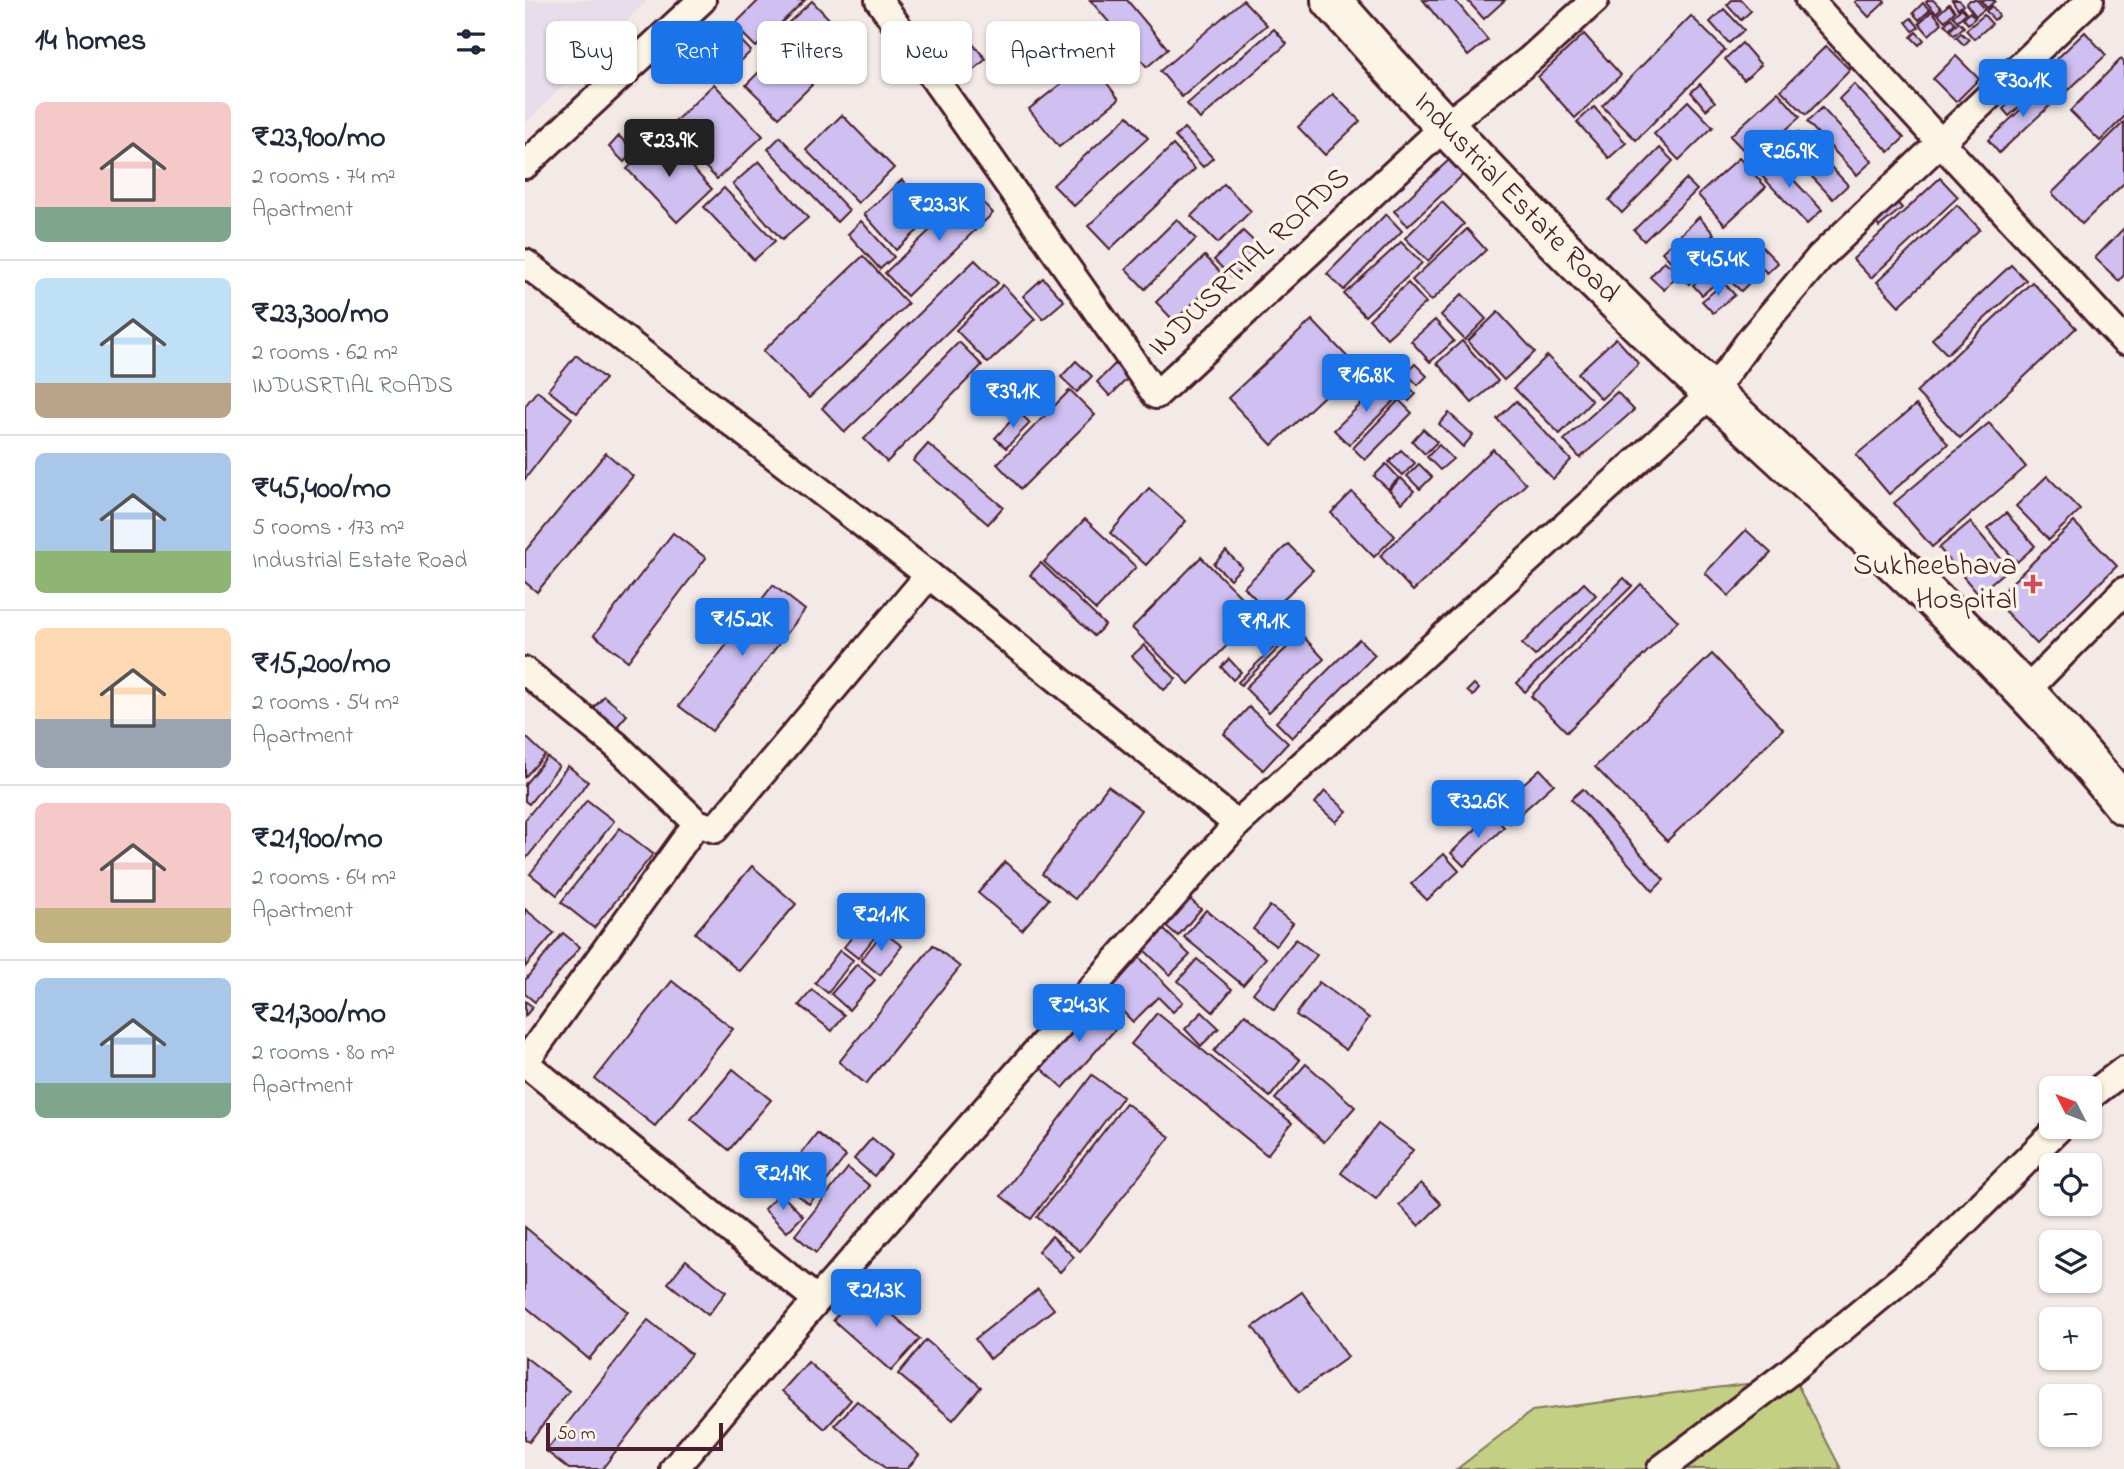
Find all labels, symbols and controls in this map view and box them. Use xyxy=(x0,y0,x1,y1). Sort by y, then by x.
text: 14 homes xyxy=(35,20,146,64)
chip: Buy xyxy=(546,21,637,84)
chip: Rent xyxy=(651,21,743,84)
chip: Filters xyxy=(757,21,867,84)
chip: New xyxy=(881,21,972,84)
chip: Apartment xyxy=(986,21,1140,84)
icon: filters xyxy=(452,23,490,61)
pin: ₹30.1K xyxy=(1966,60,2080,119)
text: ₹30.1K xyxy=(1995,65,2051,98)
street label: Industrial Estate Road xyxy=(1402,82,1629,315)
text: ₹23,900/mo xyxy=(252,117,386,161)
pin: ₹23.9K xyxy=(612,120,726,179)
text: ₹23.9K xyxy=(640,125,698,158)
icon: home xyxy=(91,130,175,214)
pin: ₹26.9K xyxy=(1732,130,1846,190)
text: ₹26.9K xyxy=(1760,136,1818,169)
street label: INDUSRTIAL ROADS xyxy=(1139,158,1361,368)
text: 2 rooms · 74 m² xyxy=(252,161,396,194)
pin: ₹23.3K xyxy=(882,184,996,243)
text: ₹23.3K xyxy=(909,189,969,222)
text: Apartment xyxy=(252,194,353,227)
pin: ₹45.4K xyxy=(1661,238,1775,298)
text: ₹45.4K xyxy=(1687,244,1749,277)
text: ₹23,300/mo xyxy=(252,293,389,337)
icon: home xyxy=(91,306,175,390)
text: 2 rooms · 62 m² xyxy=(252,337,398,370)
pin: ₹16.8K xyxy=(1309,354,1423,414)
text: ₹16.8K xyxy=(1338,360,1394,393)
text: INDUSRTIAL ROADS xyxy=(252,370,453,403)
pin: ₹39.1K xyxy=(956,370,1070,430)
text: ₹39.1K xyxy=(986,376,1040,409)
text: ₹45,400/mo xyxy=(252,468,391,512)
icon: home xyxy=(91,481,175,565)
text: 5 rooms · 173 m² xyxy=(252,512,405,545)
text: Industrial Estate Road xyxy=(252,545,467,578)
place label: Sukheebhava Hospital xyxy=(1853,545,2017,623)
marker: Sukheebhava Hospital xyxy=(2023,574,2043,594)
pin: ₹15.2K xyxy=(685,598,799,658)
pin: ₹19.1K xyxy=(1207,600,1321,660)
text: ₹15.2K xyxy=(711,604,773,637)
text: ₹19.1K xyxy=(1238,606,1290,639)
text: ₹15,200/mo xyxy=(252,643,391,687)
icon: home xyxy=(91,656,175,740)
text: 2 rooms · 54 m² xyxy=(252,687,399,720)
text: Apartment xyxy=(252,720,353,753)
pin: ₹32.6K xyxy=(1421,780,1535,840)
text: ₹32.6K xyxy=(1448,786,1508,819)
text: ₹21,900/mo xyxy=(252,818,383,862)
icon: home xyxy=(91,831,175,915)
text: 2 rooms · 64 m² xyxy=(252,862,396,895)
pin: ₹21.1K xyxy=(824,894,938,953)
text: Apartment xyxy=(252,895,353,928)
text: ₹21.1K xyxy=(853,899,909,932)
pin: ₹24.3K xyxy=(1022,984,1136,1044)
text: ₹24.3K xyxy=(1049,990,1109,1023)
text: ₹21,300/mo xyxy=(252,993,386,1037)
icon: home xyxy=(91,1006,175,1090)
text: 2 rooms · 80 m² xyxy=(252,1037,395,1070)
text: Apartment xyxy=(252,1070,353,1103)
north arrow xyxy=(2039,1076,2102,1139)
map controls xyxy=(2039,1076,2102,1447)
pin: ₹21.9K xyxy=(726,1152,840,1212)
button: locate xyxy=(2039,1153,2102,1216)
text: ₹21.9K xyxy=(755,1158,811,1191)
button: layers xyxy=(2039,1230,2102,1293)
pin: ₹21.3K xyxy=(819,1270,933,1329)
text: ₹21.3K xyxy=(847,1275,905,1308)
button: + xyxy=(2039,1307,2102,1370)
button: − xyxy=(2039,1384,2102,1447)
scale bar xyxy=(546,1420,723,1452)
text: 50 m xyxy=(557,1421,596,1448)

